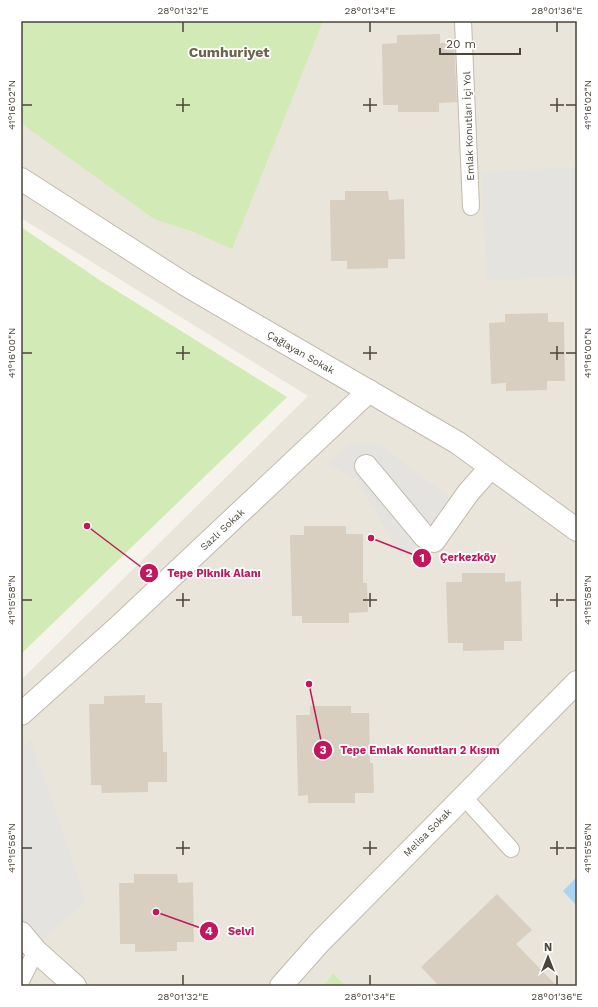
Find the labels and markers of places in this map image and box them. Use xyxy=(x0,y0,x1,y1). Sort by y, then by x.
callout: Çerkezköy xyxy=(412,546,504,569)
callout: Tepe Piknik Alanı xyxy=(139,562,269,585)
callout: Tepe Emlak Konutları 2 Kısım xyxy=(313,738,508,761)
callout: Selvi xyxy=(199,919,262,942)

